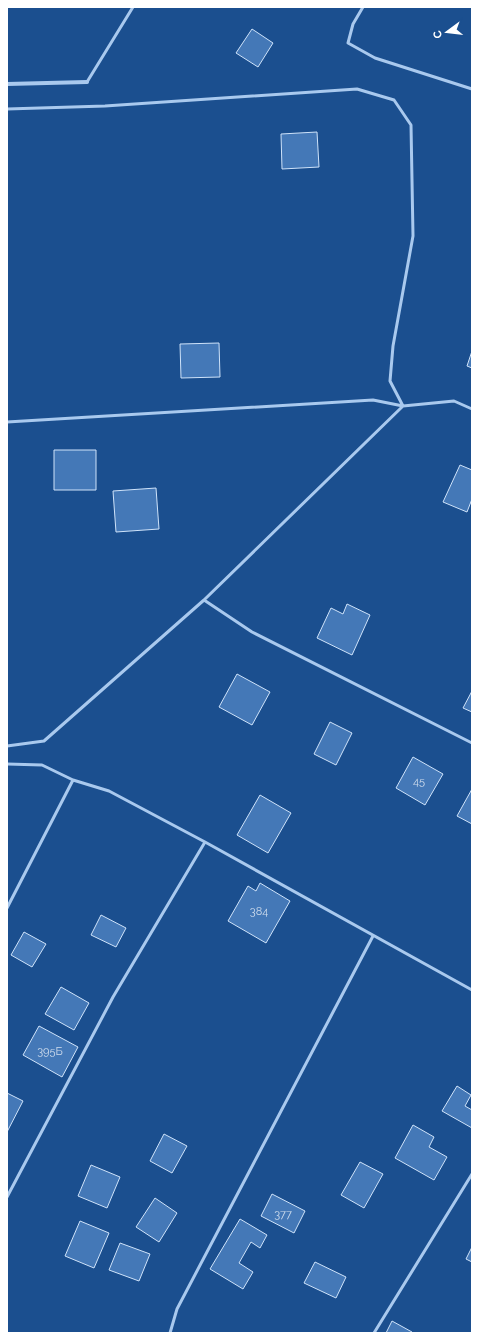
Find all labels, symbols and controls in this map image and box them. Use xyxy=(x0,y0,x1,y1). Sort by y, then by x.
north arrow xyxy=(427,12,467,52)
text: С xyxy=(430,29,445,40)
house number: 45 xyxy=(413,775,425,788)
house number: 384 xyxy=(250,905,268,918)
house number: 395Б xyxy=(37,1045,63,1058)
house number: 377 xyxy=(274,1208,292,1221)

